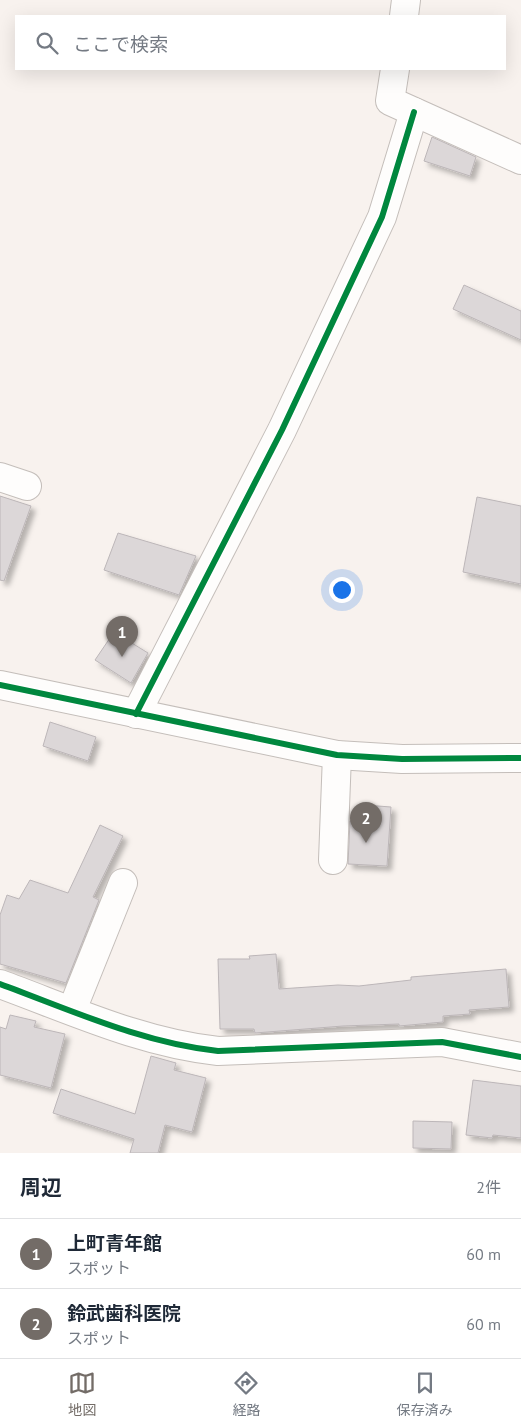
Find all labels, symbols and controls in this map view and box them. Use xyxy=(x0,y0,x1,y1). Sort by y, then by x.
search box xyxy=(15,15,506,70)
icon: search xyxy=(33,29,61,57)
text: ここで検索 xyxy=(73,32,168,56)
your location xyxy=(329,577,355,603)
pin: 1 xyxy=(106,616,138,657)
pin: 2 xyxy=(350,802,382,843)
text: 周辺 xyxy=(20,1174,62,1201)
text: 2件 xyxy=(476,1177,501,1197)
text: 上町青年館 xyxy=(67,1231,162,1255)
text: 1 xyxy=(31,1244,41,1264)
text: 60 m xyxy=(466,1244,501,1264)
text: スポット xyxy=(67,1258,131,1278)
text: 鈴武歯科医院 xyxy=(67,1301,181,1325)
text: 2 xyxy=(31,1314,41,1334)
text: 60 m xyxy=(466,1314,501,1334)
text: スポット xyxy=(67,1328,131,1348)
tab: 地図 xyxy=(68,1369,96,1419)
tab: 経路 xyxy=(232,1369,260,1419)
tab: 保存済み xyxy=(397,1369,453,1419)

